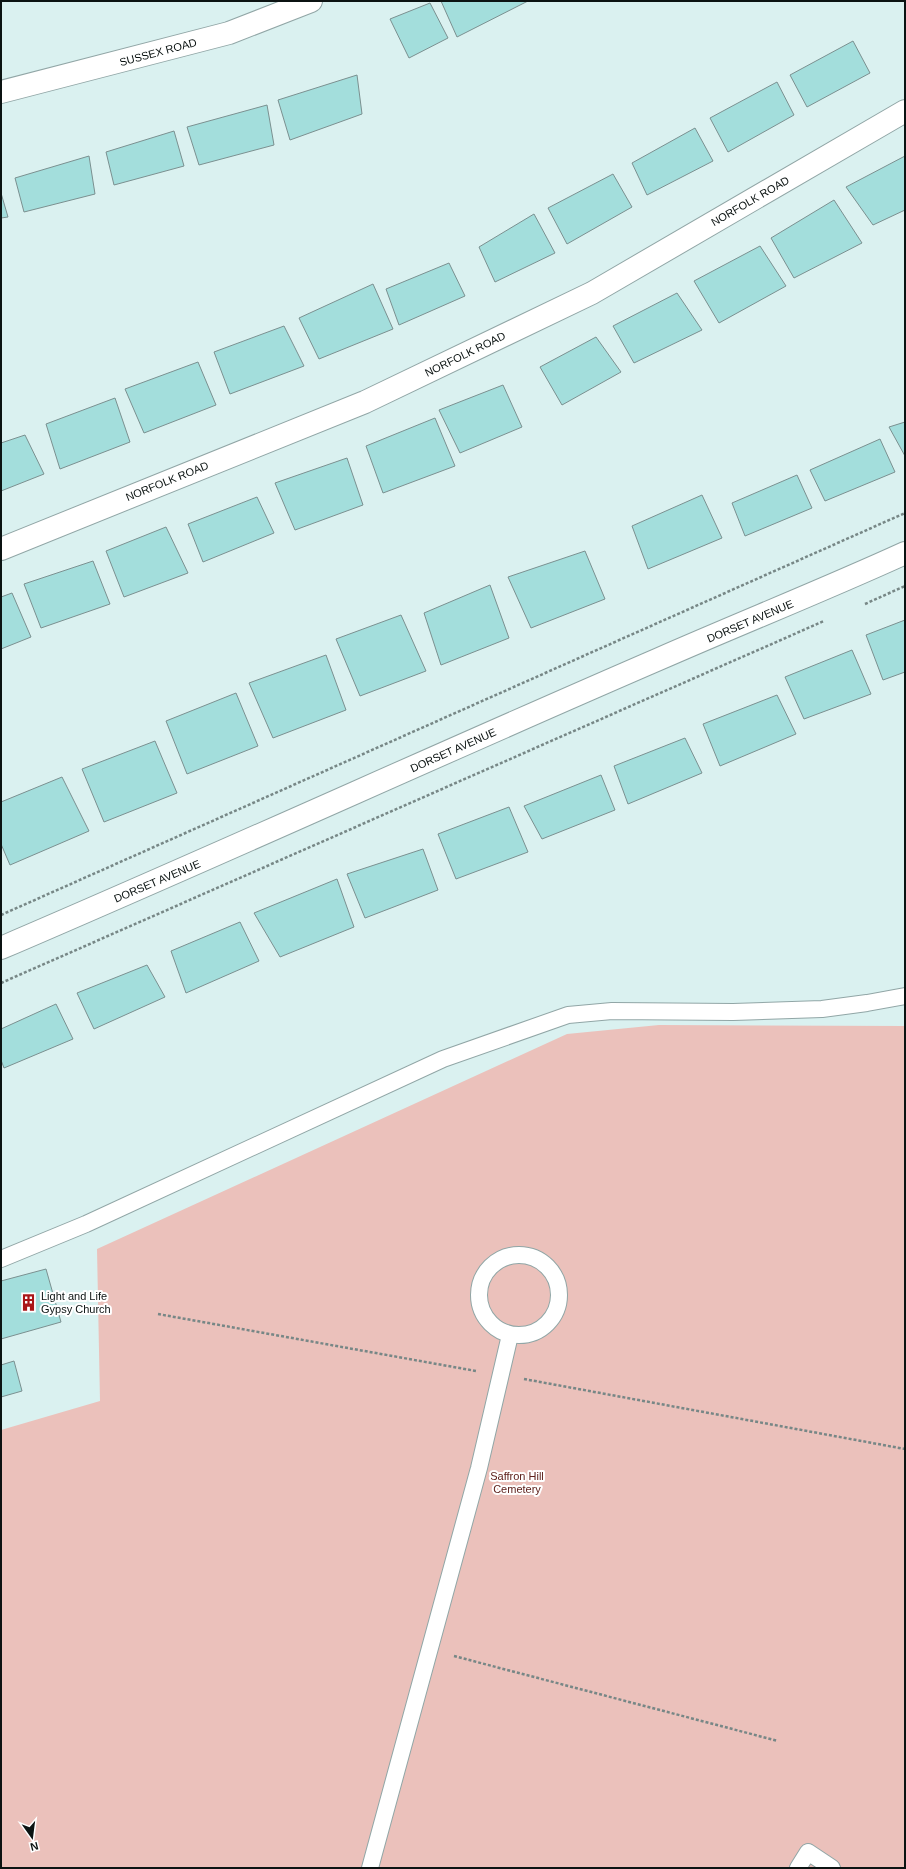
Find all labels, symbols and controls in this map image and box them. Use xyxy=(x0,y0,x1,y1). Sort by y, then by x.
street label: SUSSEX ROAD xyxy=(118,36,198,68)
street label: NORFOLK ROAD xyxy=(709,174,791,228)
street label: NORFOLK ROAD xyxy=(423,329,507,379)
street label: NORFOLK ROAD xyxy=(124,459,210,503)
street label: DORSET AVENUE xyxy=(705,597,795,645)
street label: DORSET AVENUE xyxy=(408,726,498,774)
street label: DORSET AVENUE xyxy=(112,857,202,905)
place label: Light and Life Gypsy Church xyxy=(41,1290,111,1315)
building icon: Light and Life Gypsy Church xyxy=(18,1292,38,1312)
park label: Saffron Hill Cemetery xyxy=(490,1470,544,1495)
north arrow xyxy=(12,1817,52,1857)
text: N xyxy=(29,1840,40,1853)

